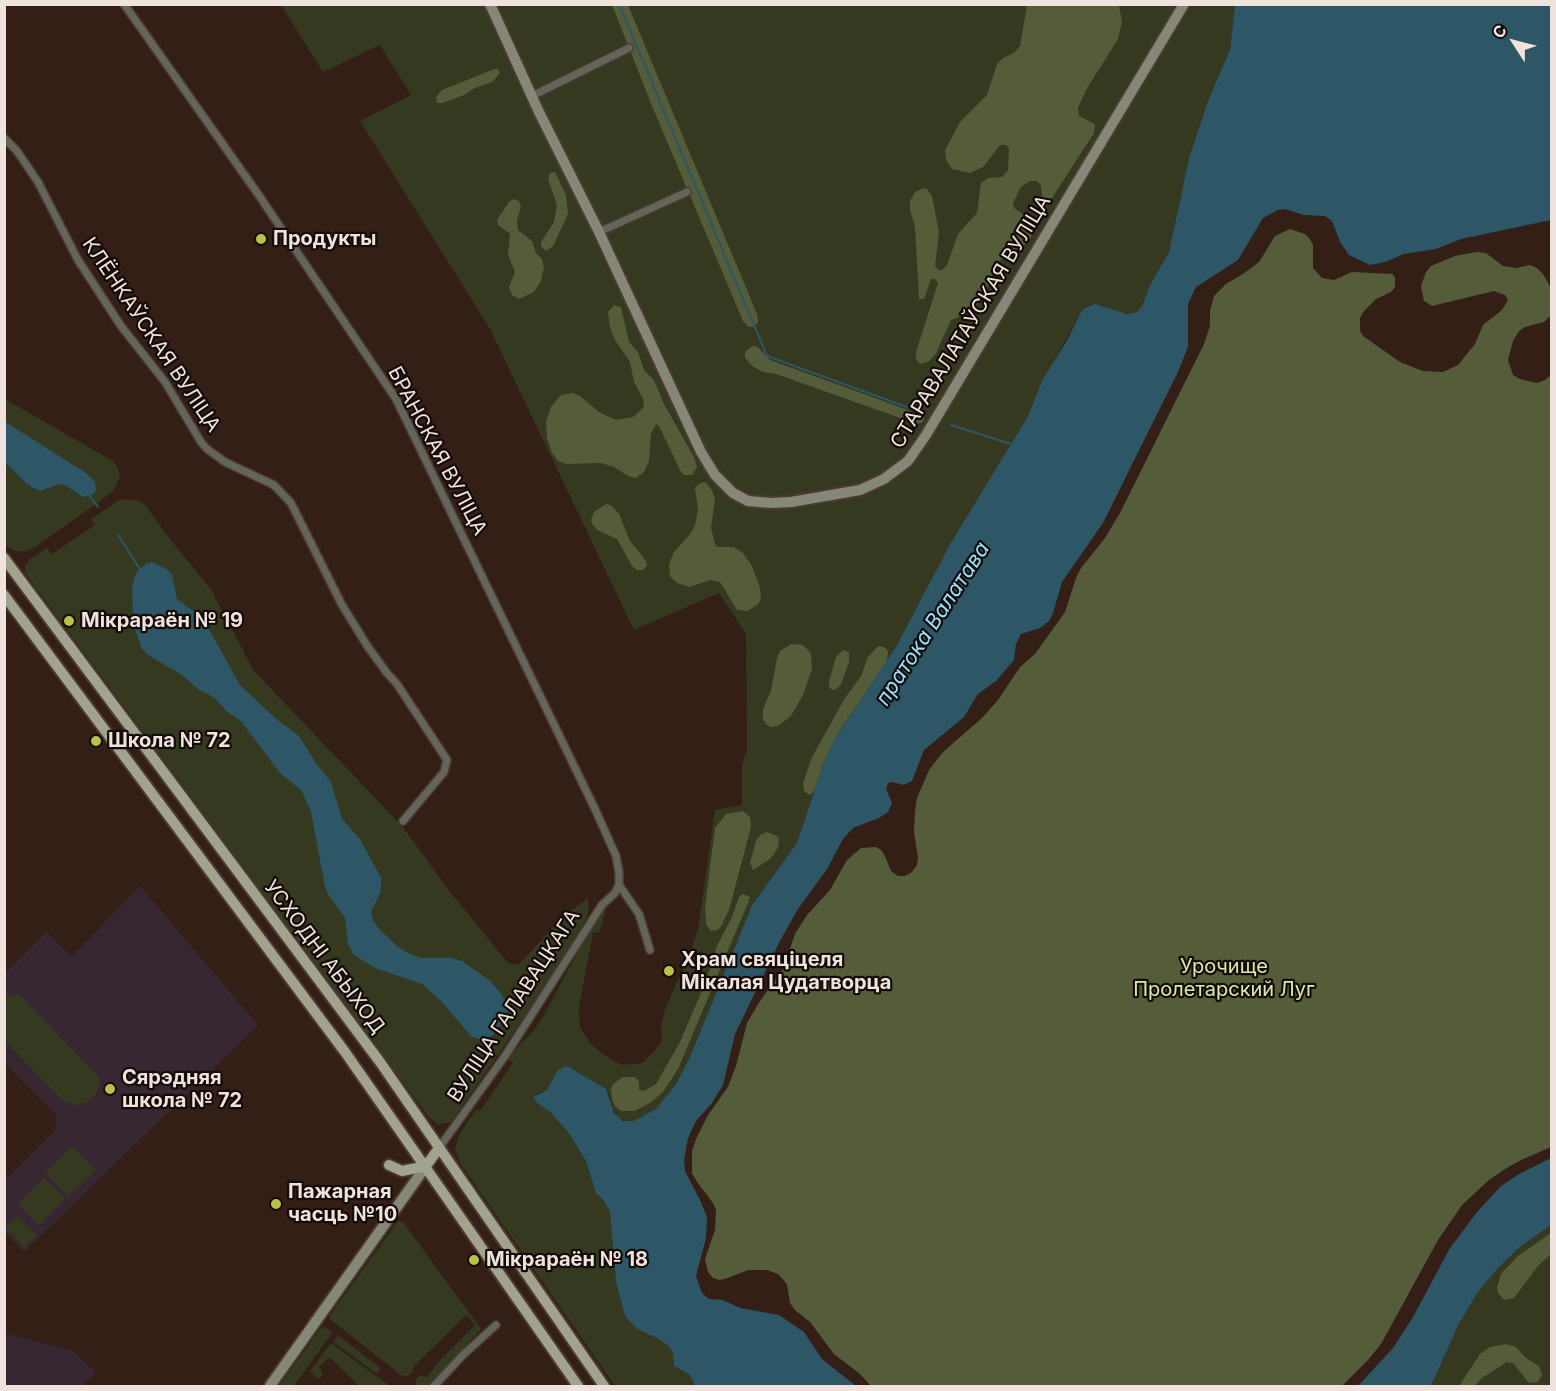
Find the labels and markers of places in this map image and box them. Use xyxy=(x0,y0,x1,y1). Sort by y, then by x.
place label: Продукты xyxy=(273,227,376,251)
marker: Продукты xyxy=(254,232,268,246)
place label: Мікрараён № 19 xyxy=(81,609,243,633)
marker: Мікрараён № 19 xyxy=(62,614,76,628)
place label: Школа № 72 xyxy=(108,729,231,753)
marker: Школа № 72 xyxy=(89,734,103,748)
place label: Храм свяціцеля Мікалая Цудатворца xyxy=(681,948,891,995)
marker: Храм свяціцеля Мікалая Цудатворца xyxy=(662,964,676,978)
place label: Сярэдняя школа № 72 xyxy=(122,1066,242,1113)
marker: Сярэдняя школа № 72 xyxy=(103,1082,117,1096)
place label: Пажарная часць №10 xyxy=(288,1180,397,1227)
marker: Пажарная часць №10 xyxy=(269,1197,283,1211)
place label: Мікрараён № 18 xyxy=(486,1248,648,1272)
marker: Мікрараён № 18 xyxy=(467,1253,481,1267)

